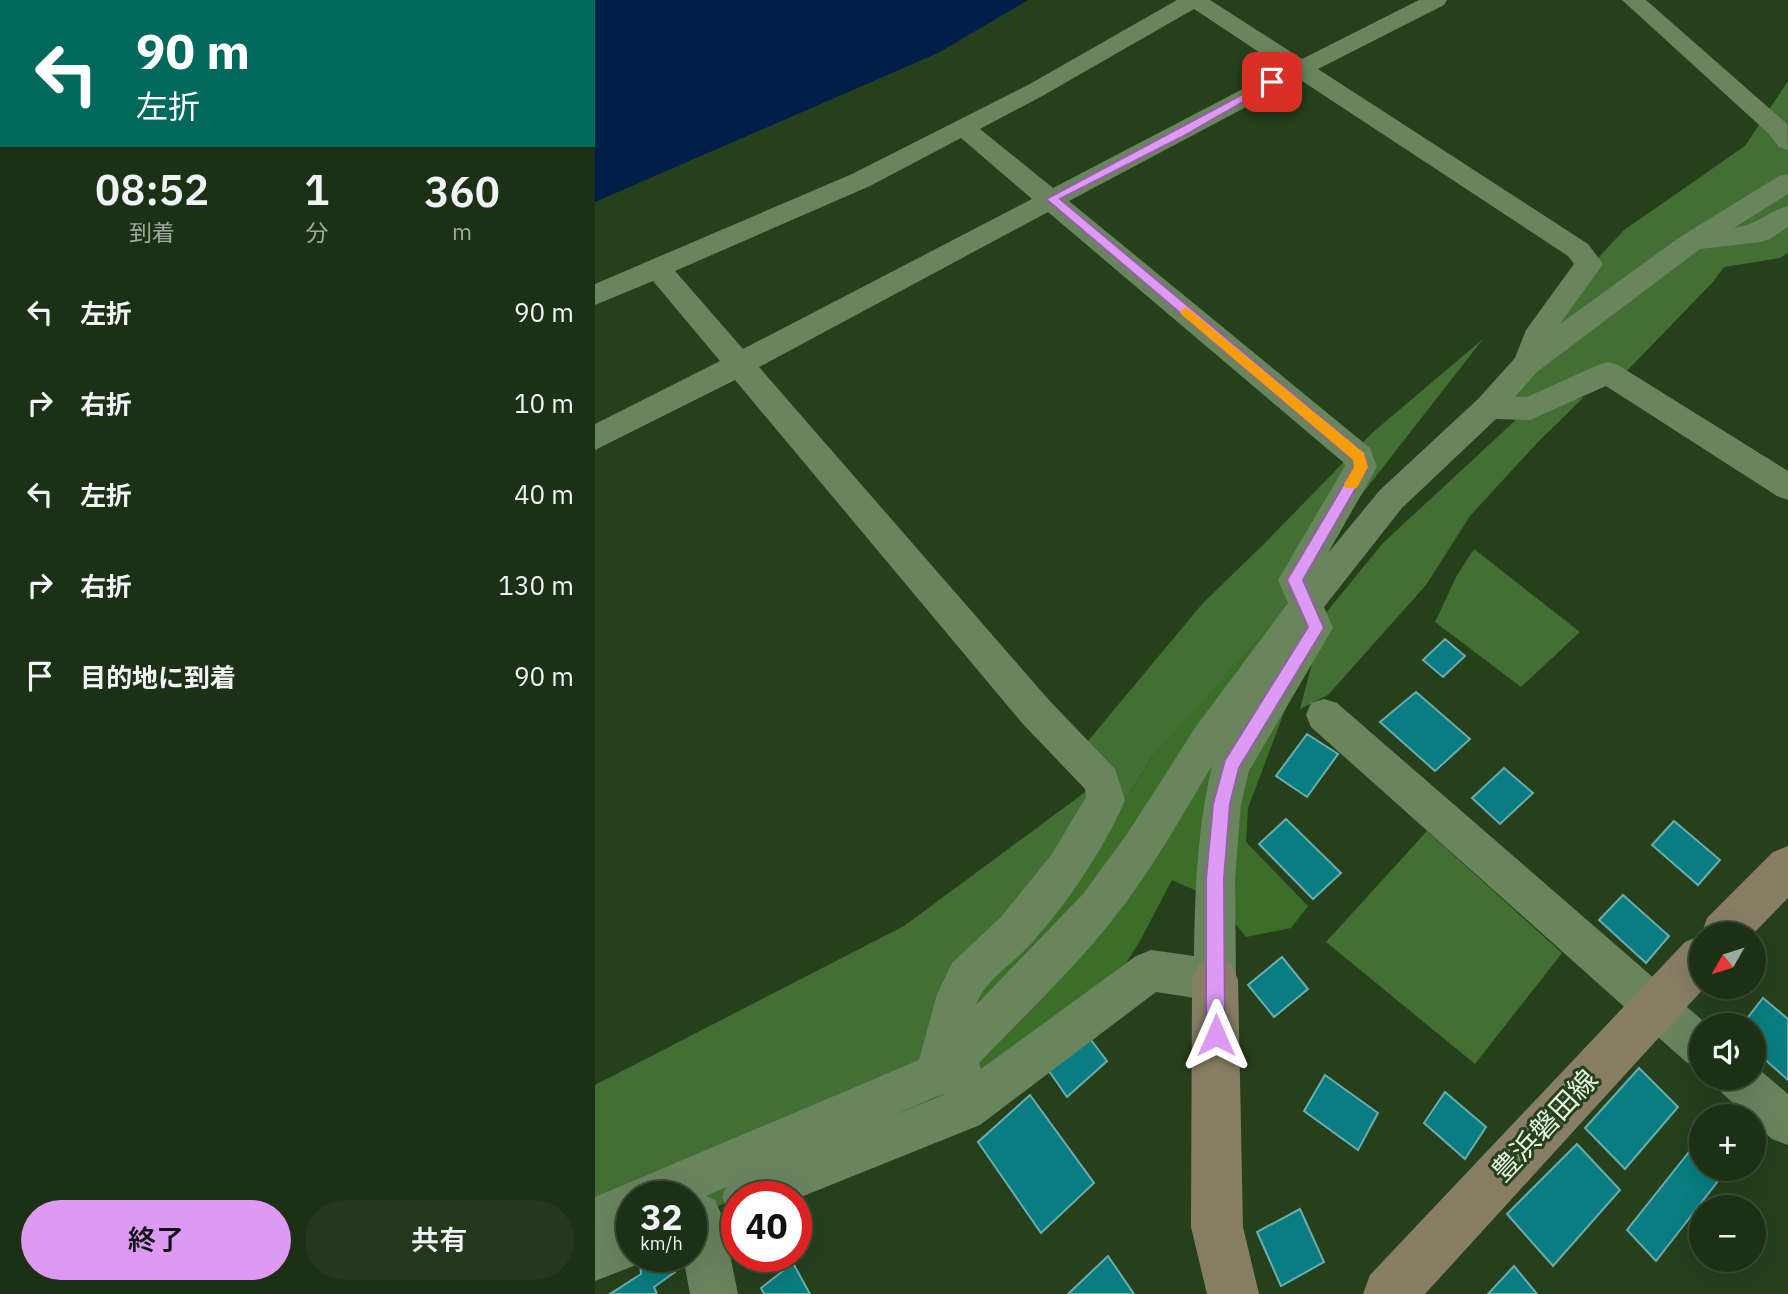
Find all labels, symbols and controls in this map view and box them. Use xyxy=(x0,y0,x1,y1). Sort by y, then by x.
text: 90 m xyxy=(136,19,250,82)
icon: left xyxy=(21,28,112,119)
pin xyxy=(1242,52,1302,112)
icon: arrive xyxy=(1253,63,1291,101)
text: 左折 xyxy=(136,85,200,127)
text: 08:52 xyxy=(95,162,209,217)
text: 1 xyxy=(304,162,329,217)
text: 360 xyxy=(424,164,500,219)
text: m xyxy=(452,216,472,246)
text: 到着 xyxy=(129,217,175,247)
text: 分 xyxy=(305,217,328,247)
icon: left xyxy=(21,293,59,331)
text: 90 m xyxy=(514,295,574,329)
text: 左折 xyxy=(80,296,132,330)
icon: right xyxy=(21,384,59,422)
text: 10 m xyxy=(514,386,574,420)
text: 右折 xyxy=(80,387,132,421)
icon: left xyxy=(21,475,59,513)
text: 40 m xyxy=(514,477,574,511)
text: 左折 xyxy=(80,478,132,512)
icon: right xyxy=(21,566,59,604)
text: 130 m xyxy=(498,568,574,602)
text: 右折 xyxy=(80,569,132,603)
icon: arrive xyxy=(21,657,59,695)
text: 90 m xyxy=(514,659,574,693)
text: 目的地に到着 xyxy=(80,660,236,694)
north arrow xyxy=(1689,922,1766,999)
map controls xyxy=(1689,922,1766,1272)
position arrow xyxy=(1179,998,1253,1072)
button: sound xyxy=(1689,1013,1766,1090)
street label: 豊浜磐田線 xyxy=(1483,1061,1605,1189)
button: + xyxy=(1689,1104,1766,1181)
speed limit sign: 40 xyxy=(721,1181,812,1272)
text: 32 xyxy=(640,1194,683,1240)
button: − xyxy=(1689,1195,1766,1272)
button: 終了 xyxy=(21,1200,291,1280)
button: 共有 xyxy=(305,1200,574,1280)
text: km/h xyxy=(640,1232,683,1255)

